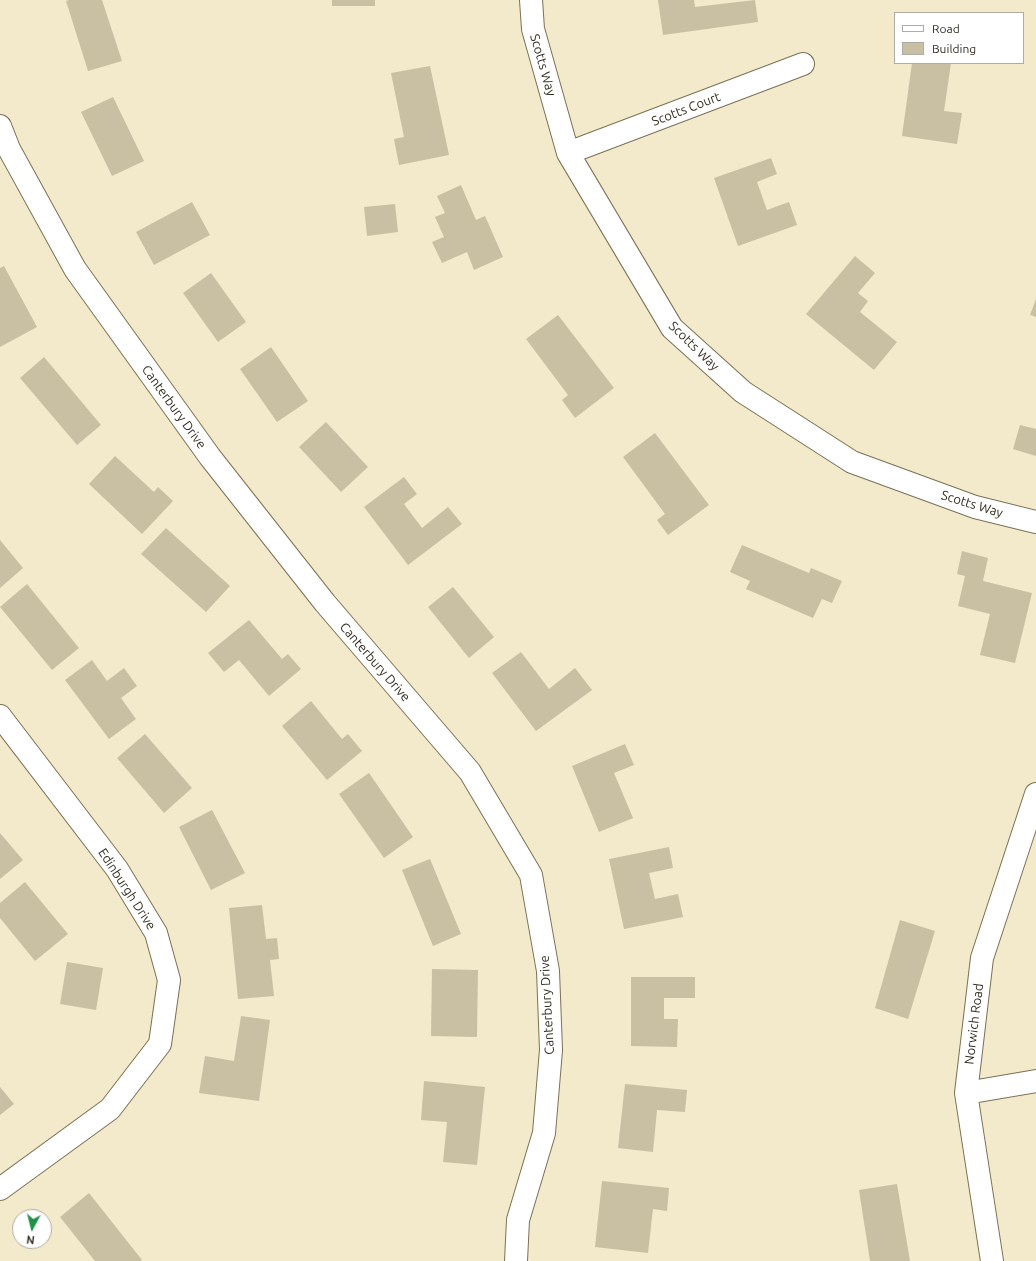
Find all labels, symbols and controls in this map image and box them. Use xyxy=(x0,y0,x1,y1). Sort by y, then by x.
legend xyxy=(894,12,1024,64)
text: Road xyxy=(932,22,960,35)
street label: Scotts Way xyxy=(527,32,559,98)
text: Building xyxy=(932,42,976,55)
street label: Scotts Court xyxy=(649,89,723,129)
street label: Scotts Way xyxy=(666,318,722,374)
street label: Canterbury Drive xyxy=(138,362,210,452)
street label: Scotts Way xyxy=(939,487,1005,521)
street label: Canterbury Drive xyxy=(336,619,414,705)
street label: Edinburgh Drive xyxy=(95,845,159,933)
street label: Canterbury Drive xyxy=(537,955,557,1055)
street label: Norwich Road xyxy=(961,982,987,1066)
north arrow xyxy=(12,1209,52,1249)
text: N xyxy=(26,1233,35,1246)

